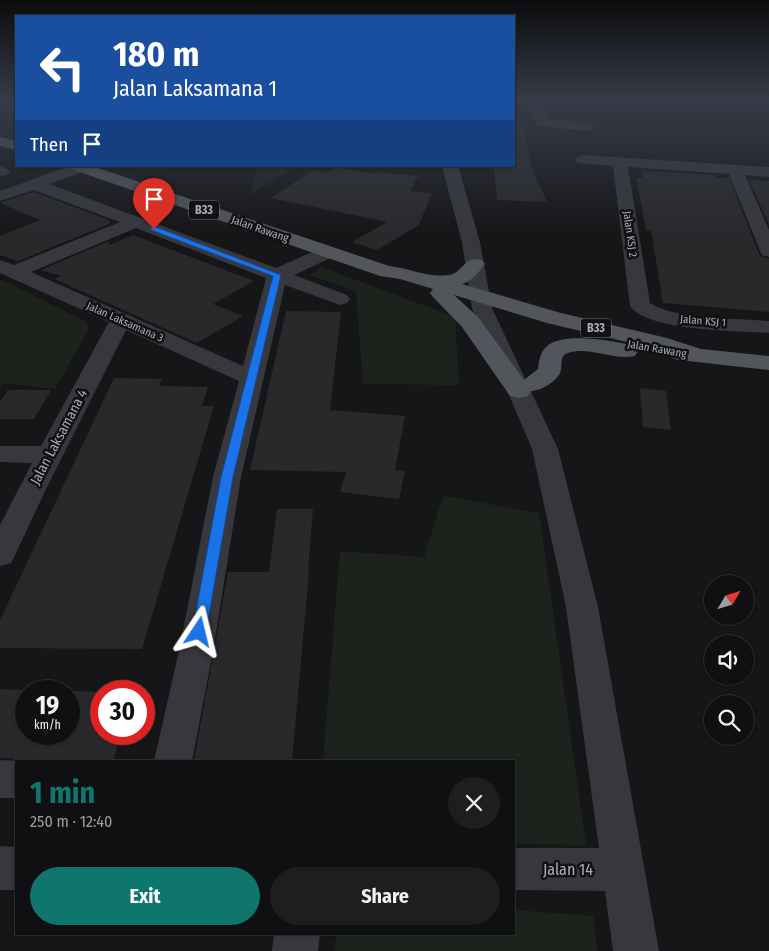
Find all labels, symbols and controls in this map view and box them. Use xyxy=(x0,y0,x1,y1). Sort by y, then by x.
text: 180 m xyxy=(113,33,199,75)
icon: left xyxy=(30,35,95,100)
text: Jalan Laksamana 1 xyxy=(113,75,277,102)
icon: arrive xyxy=(78,130,106,158)
text: Then xyxy=(30,133,68,156)
pin xyxy=(133,178,175,229)
icon: arrive xyxy=(140,185,168,213)
road number: B33 xyxy=(189,200,219,220)
street label: Jalan KSJ 2 xyxy=(620,210,640,258)
street label: Jalan Rawang xyxy=(230,213,291,245)
street label: Jalan Laksamana 3 xyxy=(85,299,165,345)
street label: Jalan KSJ 1 xyxy=(680,313,726,329)
road number: B33 xyxy=(581,318,611,338)
street label: Jalan Rawang xyxy=(627,337,688,361)
street label: Jalan Laksamana 4 xyxy=(27,386,91,488)
north arrow xyxy=(704,575,754,625)
map controls xyxy=(704,575,754,745)
position arrow xyxy=(172,605,224,657)
button: sound xyxy=(704,635,754,685)
speed limit sign: 30 xyxy=(90,680,155,745)
text: 19 xyxy=(36,691,59,721)
button: search xyxy=(704,695,754,745)
text: km/h xyxy=(34,718,61,732)
text: 1 min xyxy=(30,775,95,811)
button: close xyxy=(448,777,500,829)
text: 250 m · 12:40 xyxy=(30,812,112,831)
street label: Jalan 14 xyxy=(543,860,593,879)
button: Exit xyxy=(30,867,260,925)
button: Share xyxy=(270,867,500,925)

